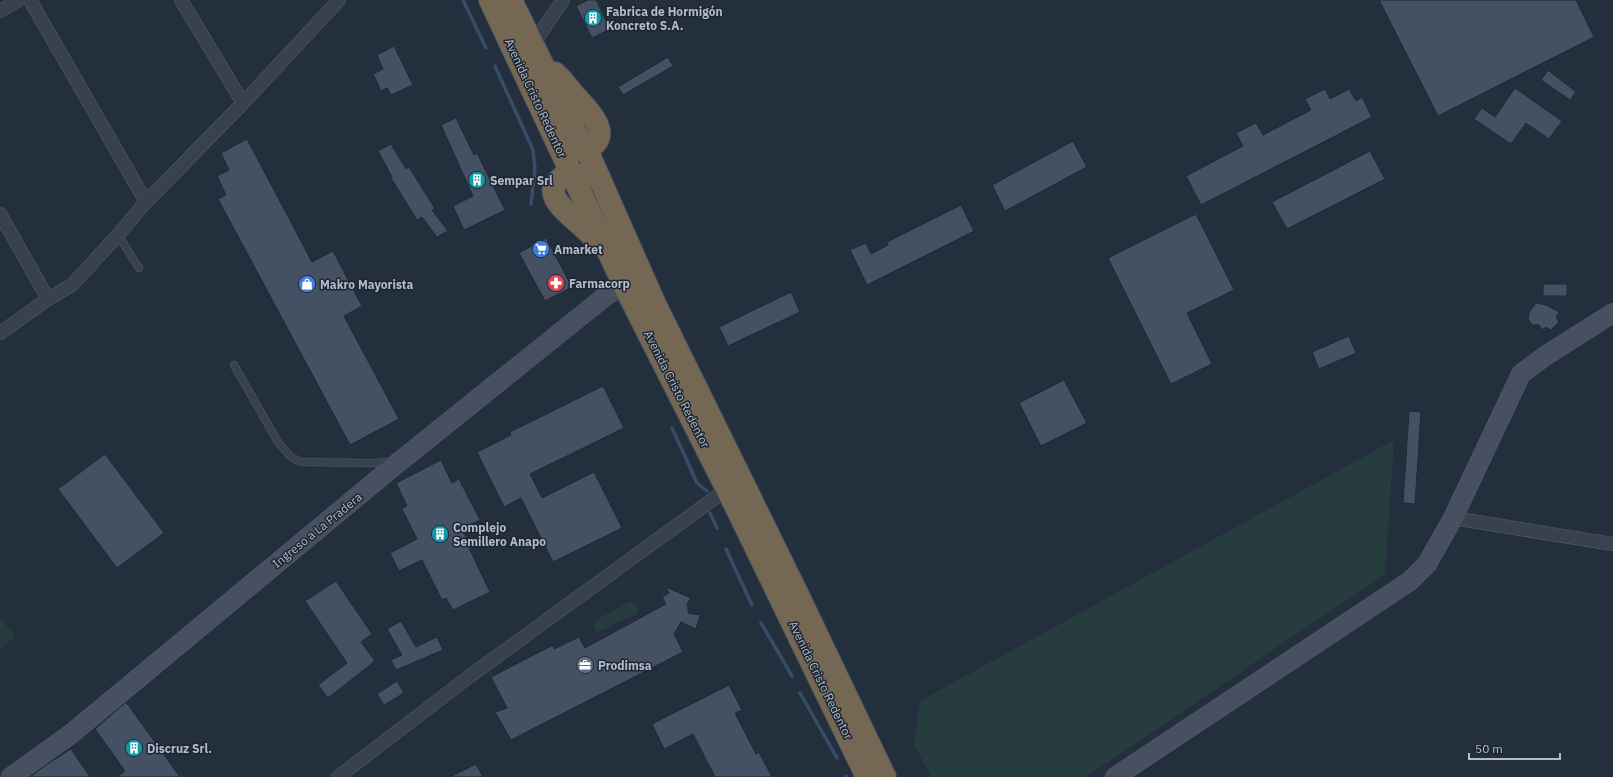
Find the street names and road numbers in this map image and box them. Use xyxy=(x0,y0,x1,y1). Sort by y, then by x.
street label: Avenida Cristo Redentor xyxy=(502,36,571,161)
street label: Avenida Cristo Redentor xyxy=(641,328,713,451)
street label: Ingreso a La Pradera xyxy=(269,489,365,571)
street label: Avenida Cristo Redentor xyxy=(786,618,856,742)

